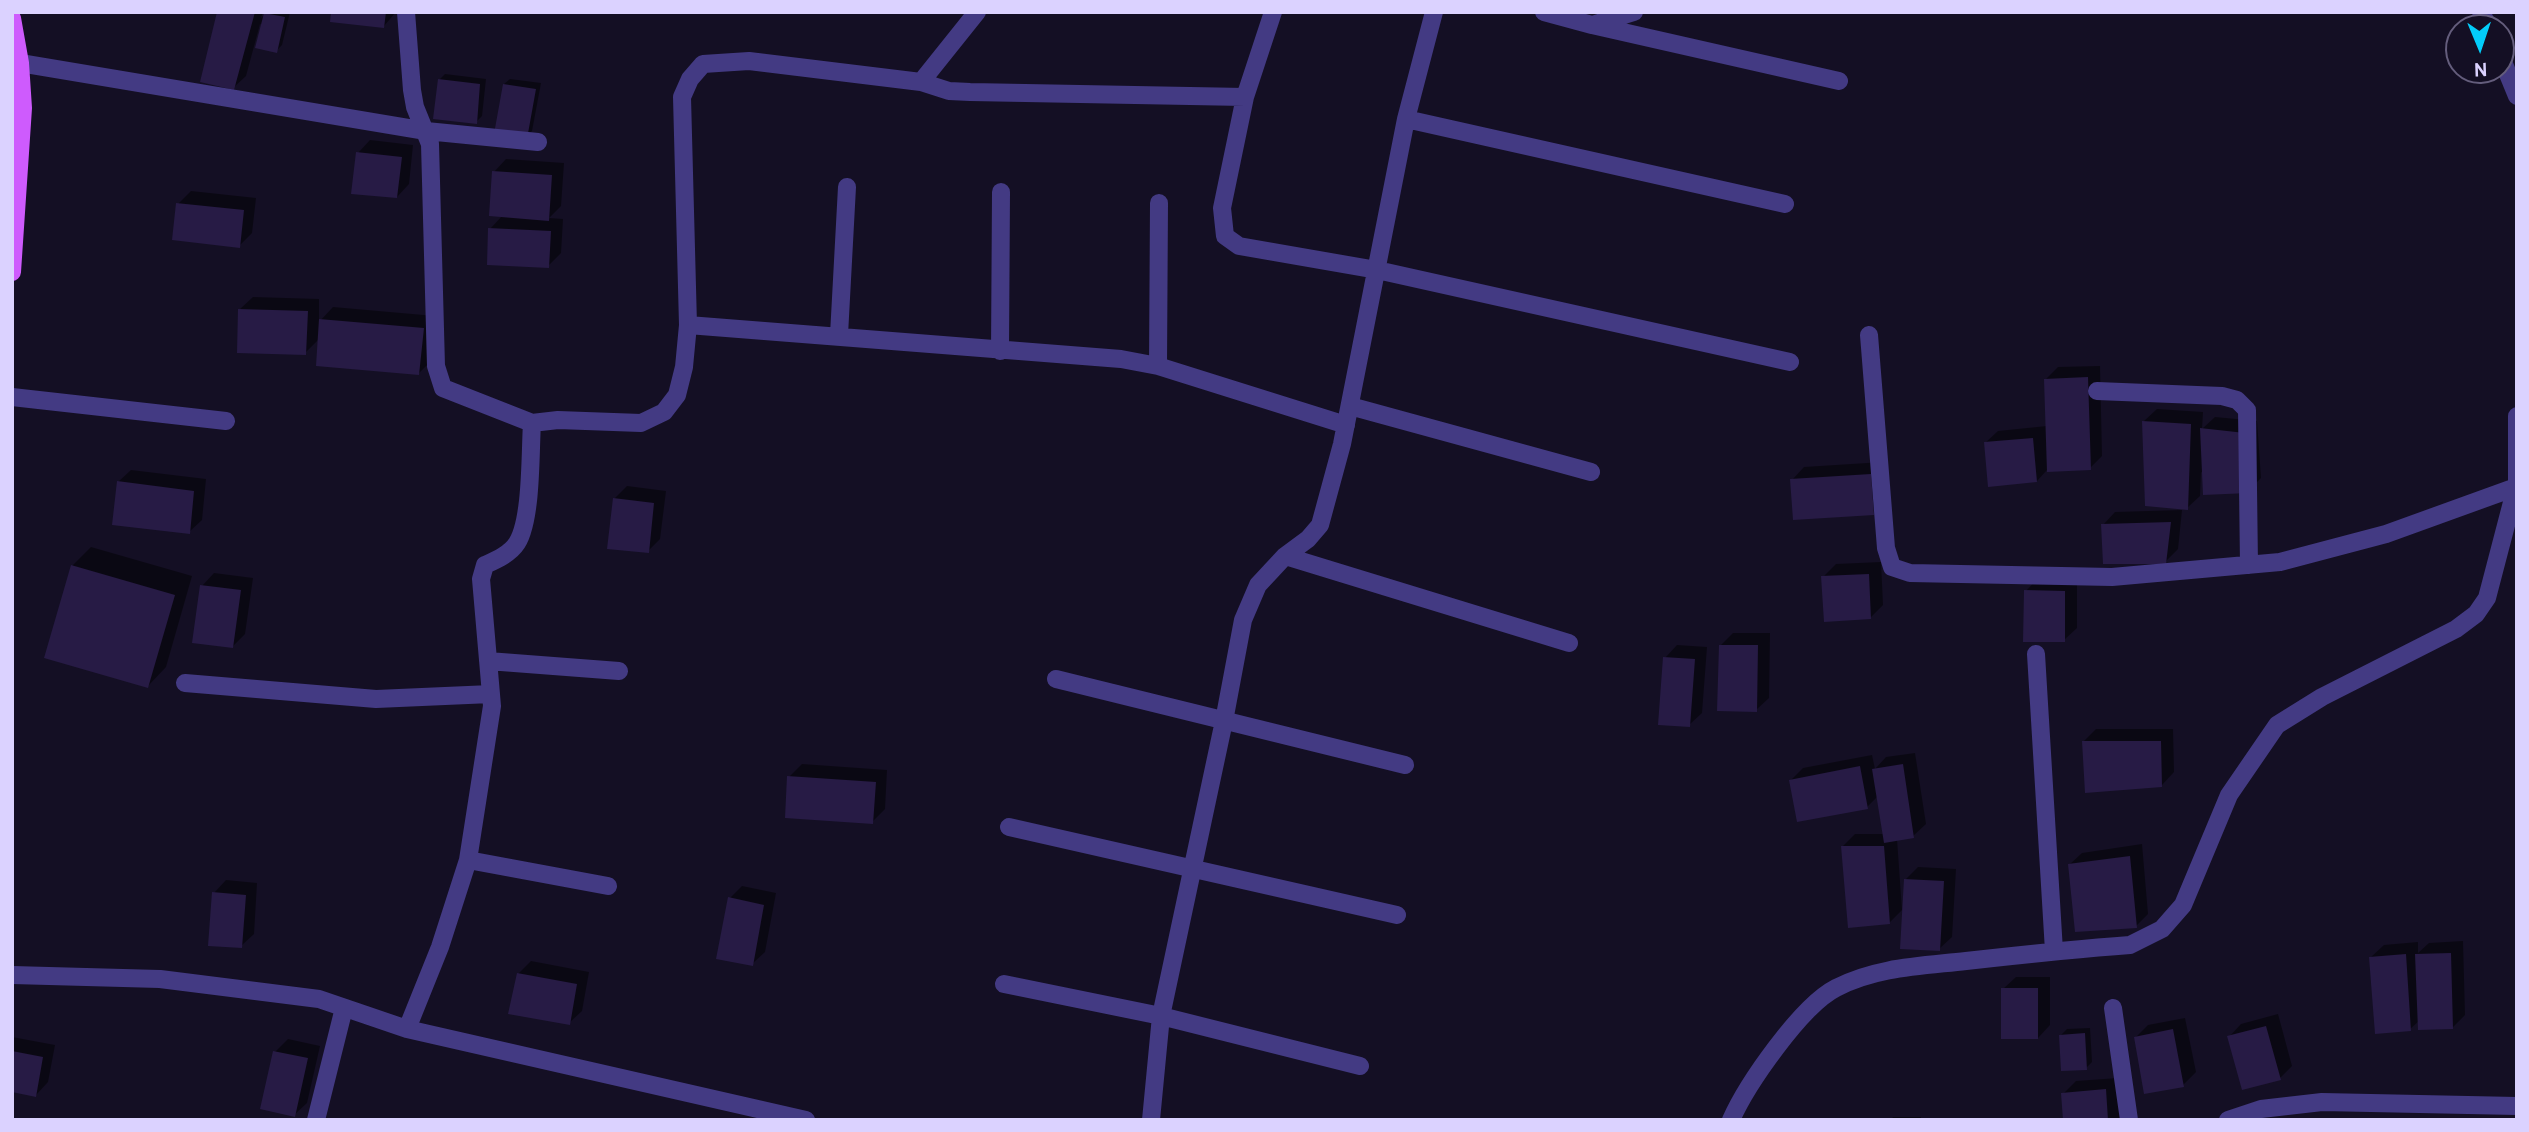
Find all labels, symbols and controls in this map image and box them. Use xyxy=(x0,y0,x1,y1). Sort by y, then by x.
north arrow xyxy=(2445,14,2515,84)
text: N xyxy=(2473,56,2488,80)

